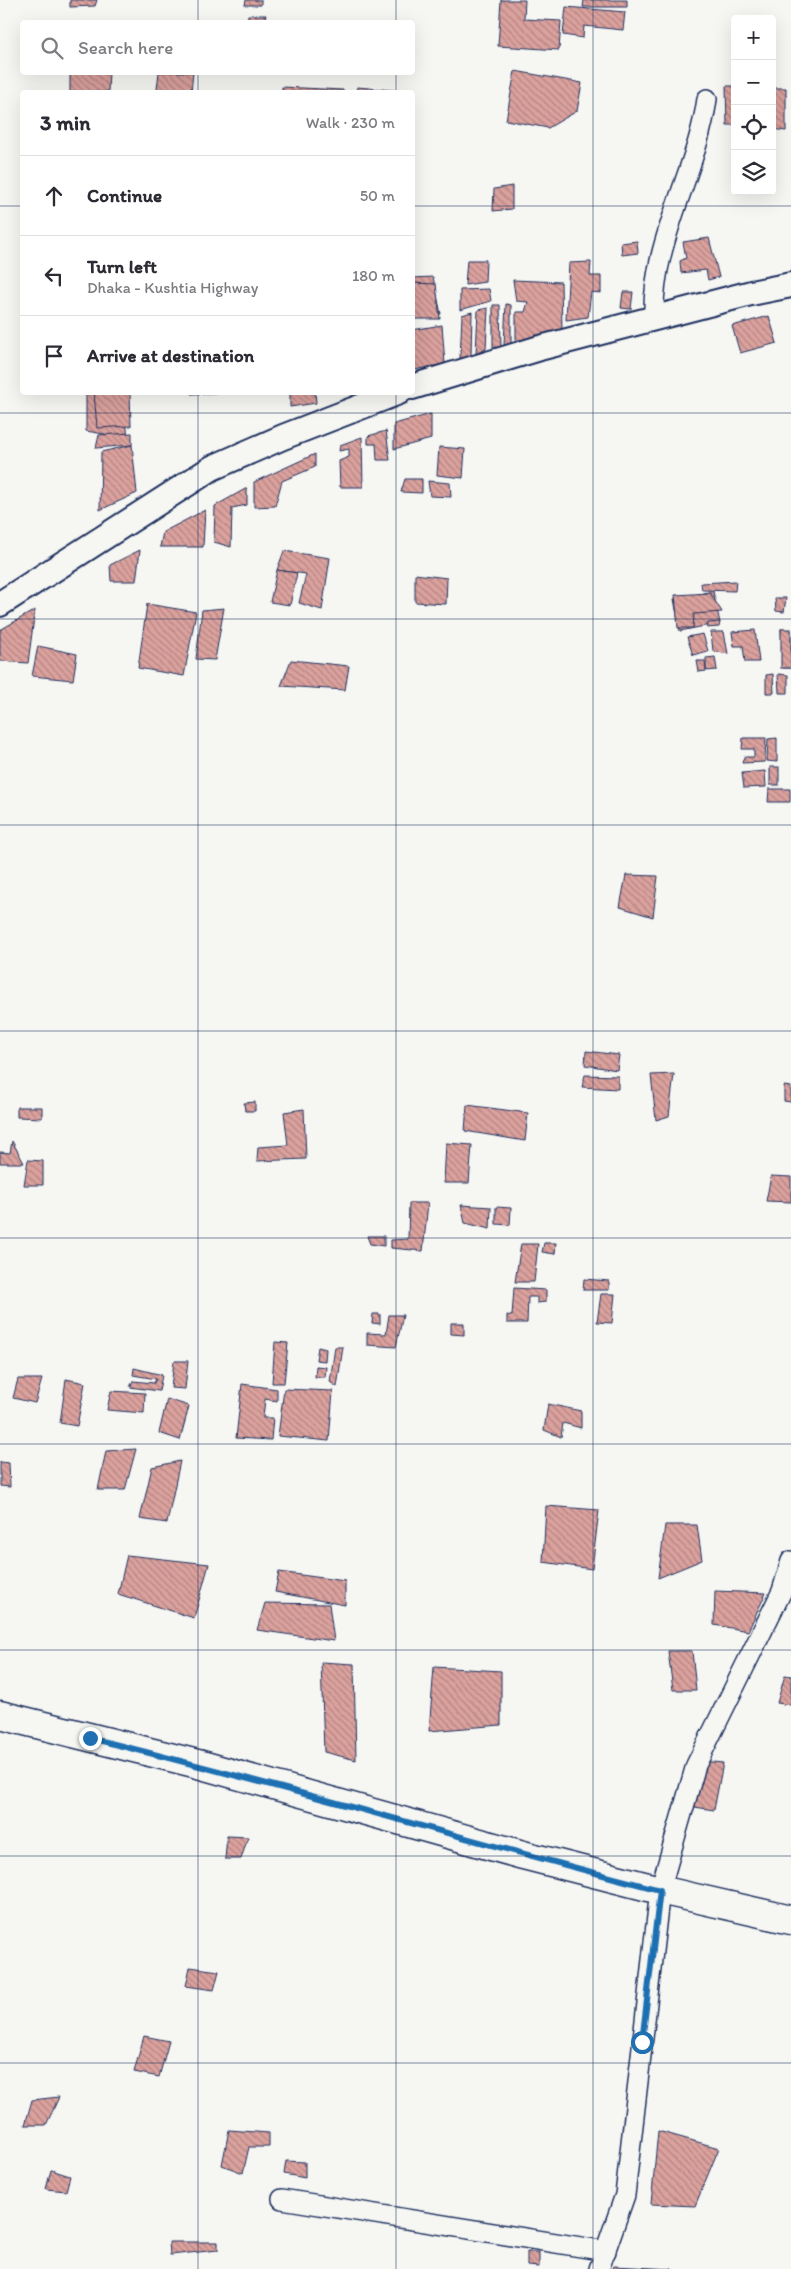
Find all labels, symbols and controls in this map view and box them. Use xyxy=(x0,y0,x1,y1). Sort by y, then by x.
map controls xyxy=(731,15,776,195)
button: + xyxy=(731,15,776,60)
search box xyxy=(20,20,415,75)
icon: search xyxy=(38,34,66,62)
text: Search here xyxy=(78,36,173,59)
button: − xyxy=(731,60,776,105)
button: locate xyxy=(731,105,776,150)
text: 3 min xyxy=(40,110,90,135)
text: Walk · 230 m xyxy=(306,113,395,132)
button: layers xyxy=(731,150,776,195)
icon: ahead xyxy=(40,182,68,210)
text: Continue xyxy=(87,184,162,207)
text: 50 m xyxy=(360,186,395,205)
text: Turn left xyxy=(87,255,157,278)
icon: left xyxy=(40,262,68,290)
text: 180 m xyxy=(352,266,395,285)
text: Dhaka - Kushtia Highway xyxy=(87,278,258,297)
icon: arrive xyxy=(40,342,68,370)
text: Arrive at destination xyxy=(87,344,254,367)
route end xyxy=(79,1727,102,1750)
route start xyxy=(631,2031,654,2054)

